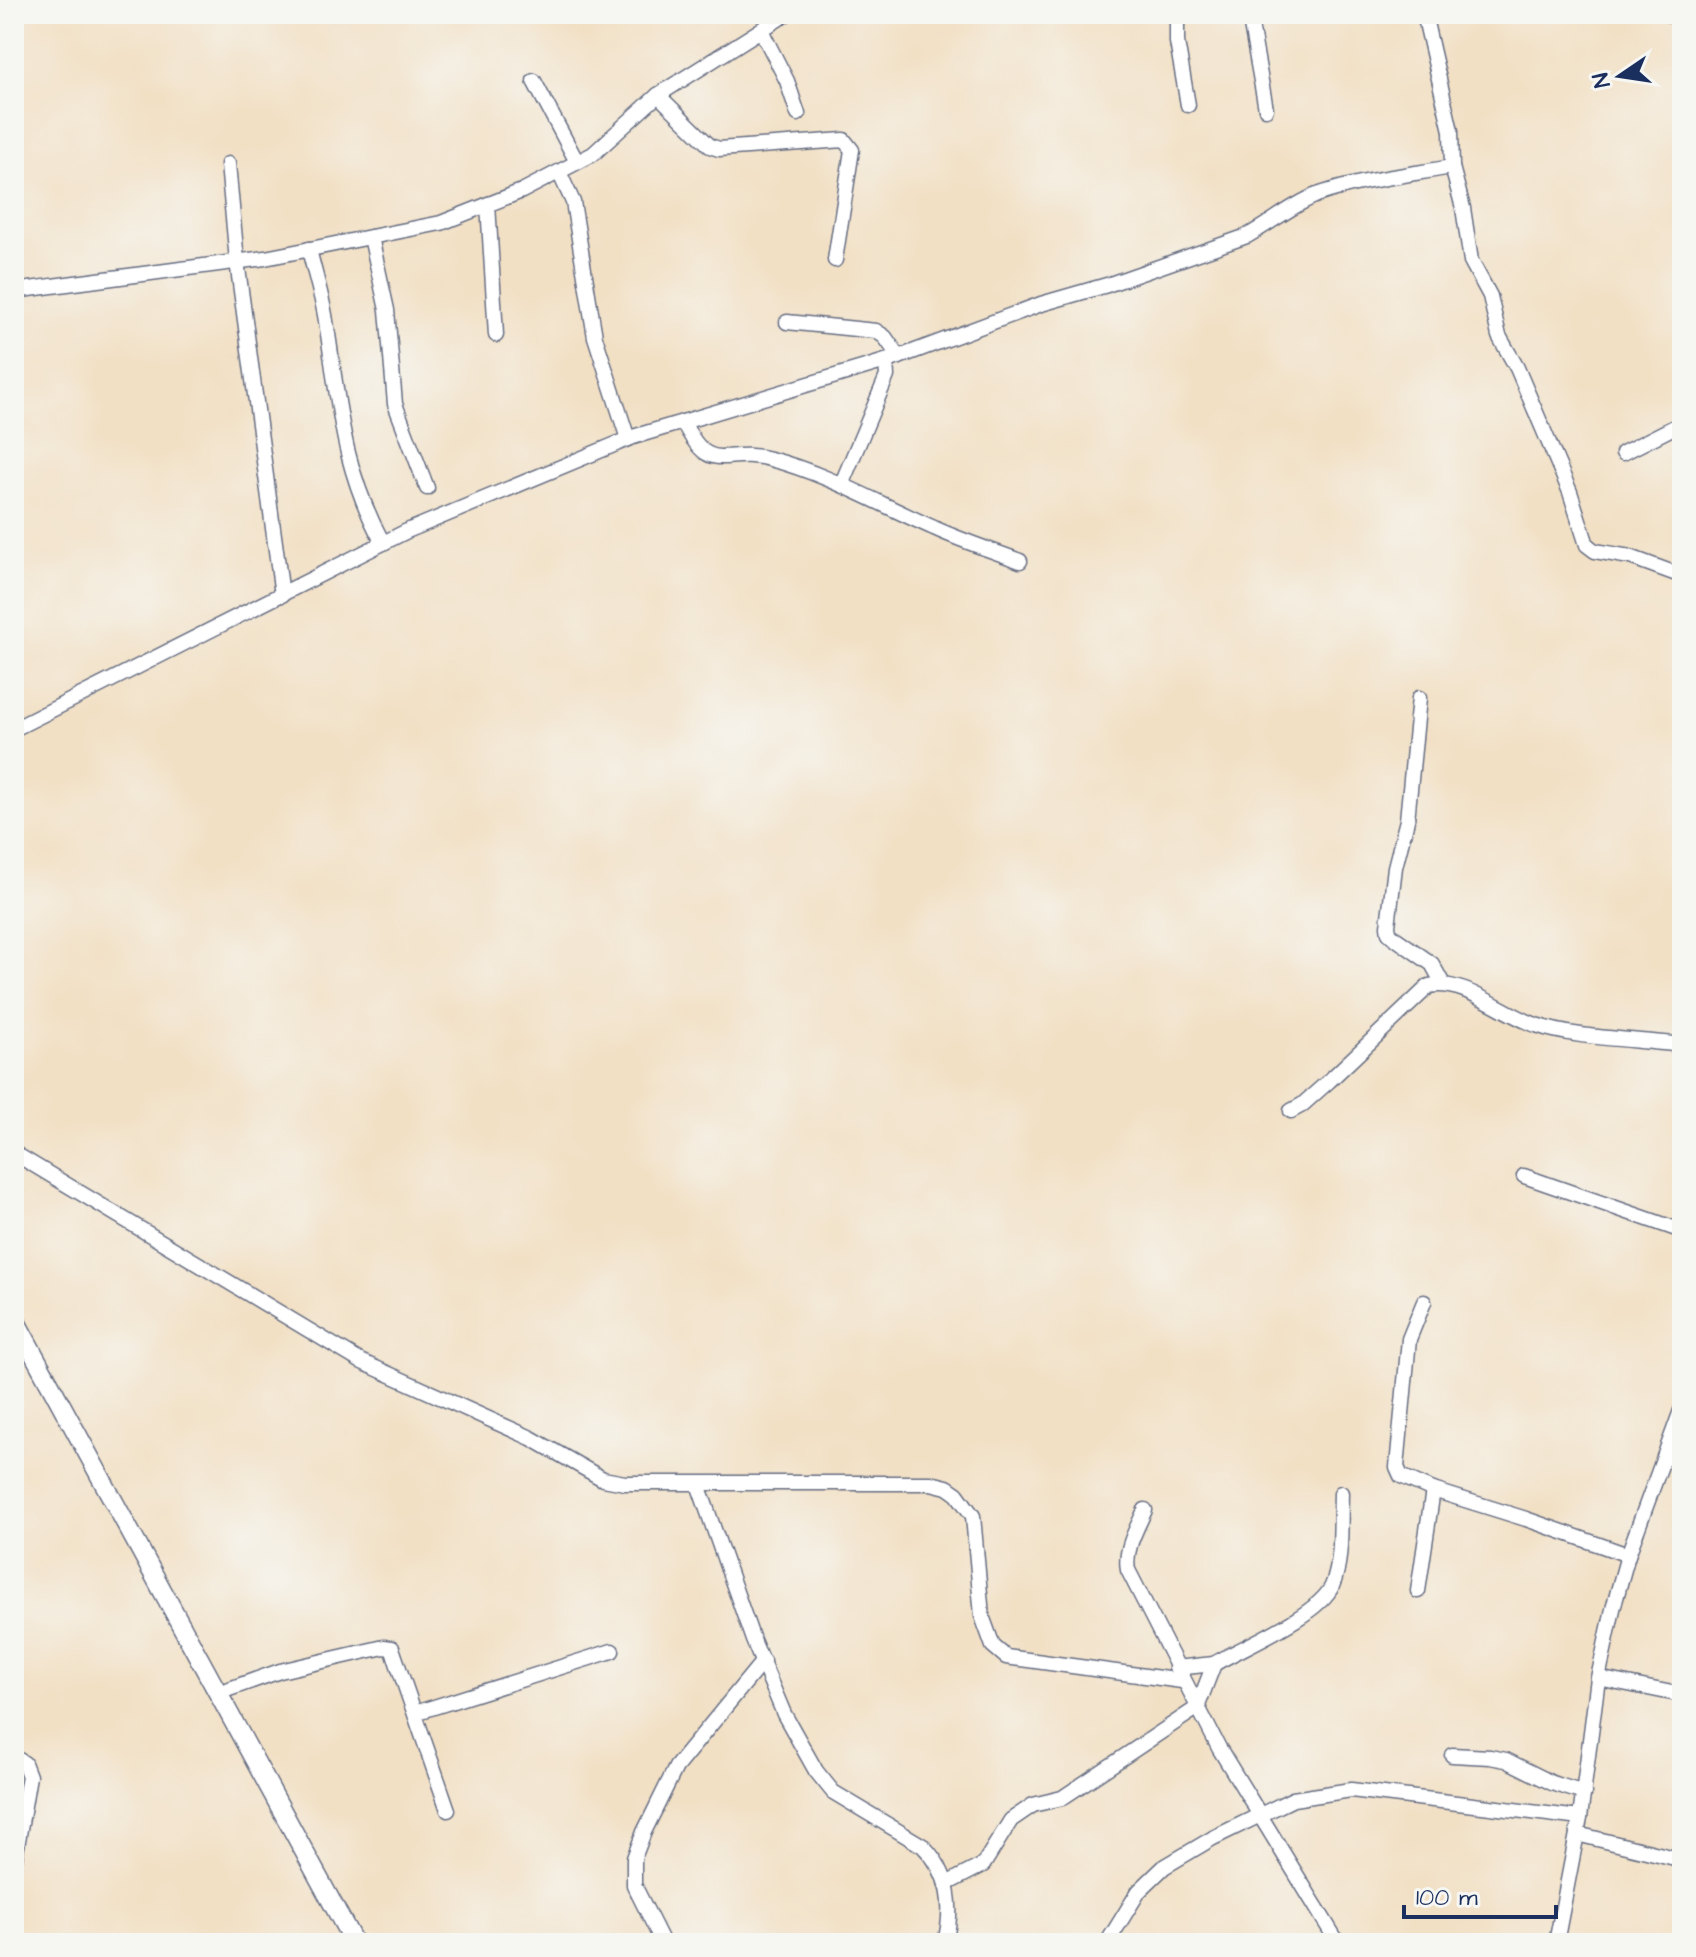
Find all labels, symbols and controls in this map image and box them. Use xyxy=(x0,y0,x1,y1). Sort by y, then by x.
north arrow xyxy=(1580,36,1660,116)
text: N xyxy=(1585,70,1619,90)
scale bar xyxy=(1404,1869,1556,1919)
text: 100 m xyxy=(1416,1881,1478,1915)

